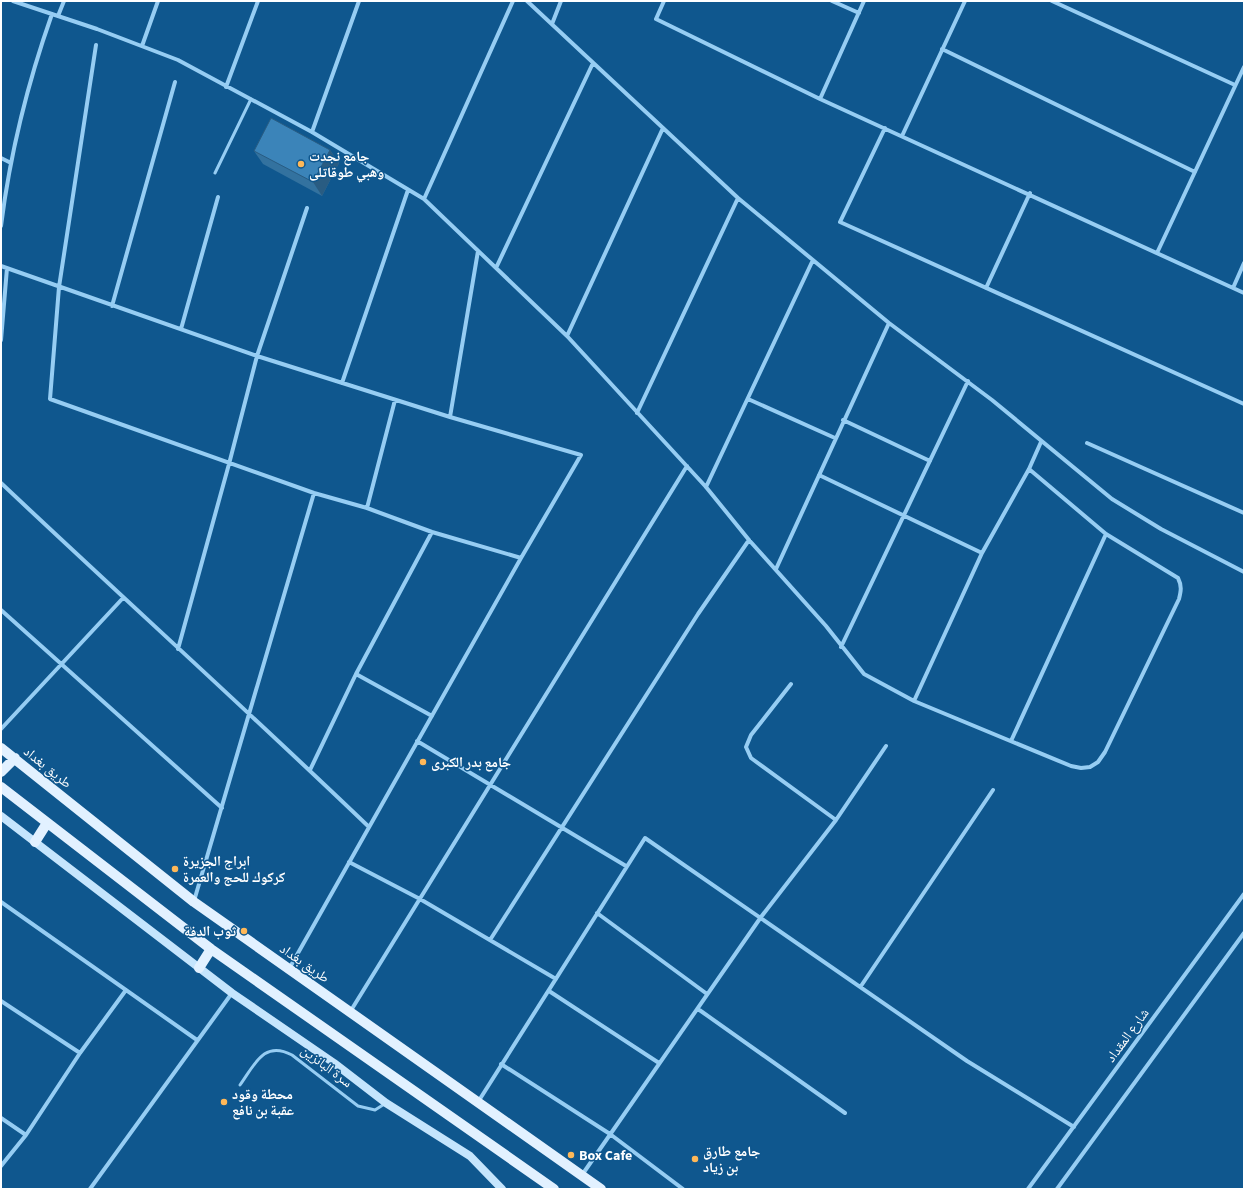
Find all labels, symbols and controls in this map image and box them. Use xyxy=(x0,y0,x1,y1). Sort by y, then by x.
place label: جامع نجدت وهبي طوقاتلى xyxy=(309,147,384,183)
marker: جامع نجدت وهبي طوقاتلى xyxy=(296,159,306,169)
street label: طريق بغداد xyxy=(19,742,76,793)
place label: جامع بدر الكبرى xyxy=(431,753,511,773)
marker: جامع بدر الكبرى xyxy=(418,757,428,767)
place label: ابراج الجزيرة كركوك للحج والعمرة xyxy=(183,852,285,888)
marker: ابراج الجزيرة كركوك للحج والعمرة xyxy=(170,864,180,874)
place label: ثوب الدفة xyxy=(184,922,236,942)
marker: ثوب الدفة xyxy=(239,926,249,936)
street label: طريق بغداد xyxy=(275,939,333,988)
street label: شارع المقداد xyxy=(1101,1004,1154,1067)
street label: سرة البانزين xyxy=(296,1041,356,1093)
place label: محطة وقود عقبة بن نافع xyxy=(232,1085,294,1121)
marker: محطة وقود عقبة بن نافع xyxy=(219,1097,229,1107)
place label: جامع طارق بن زياد xyxy=(703,1142,760,1178)
place label: Box Cafe xyxy=(579,1146,632,1166)
marker: Box Cafe xyxy=(566,1150,576,1160)
marker: جامع طارق بن زياد xyxy=(690,1154,700,1164)

